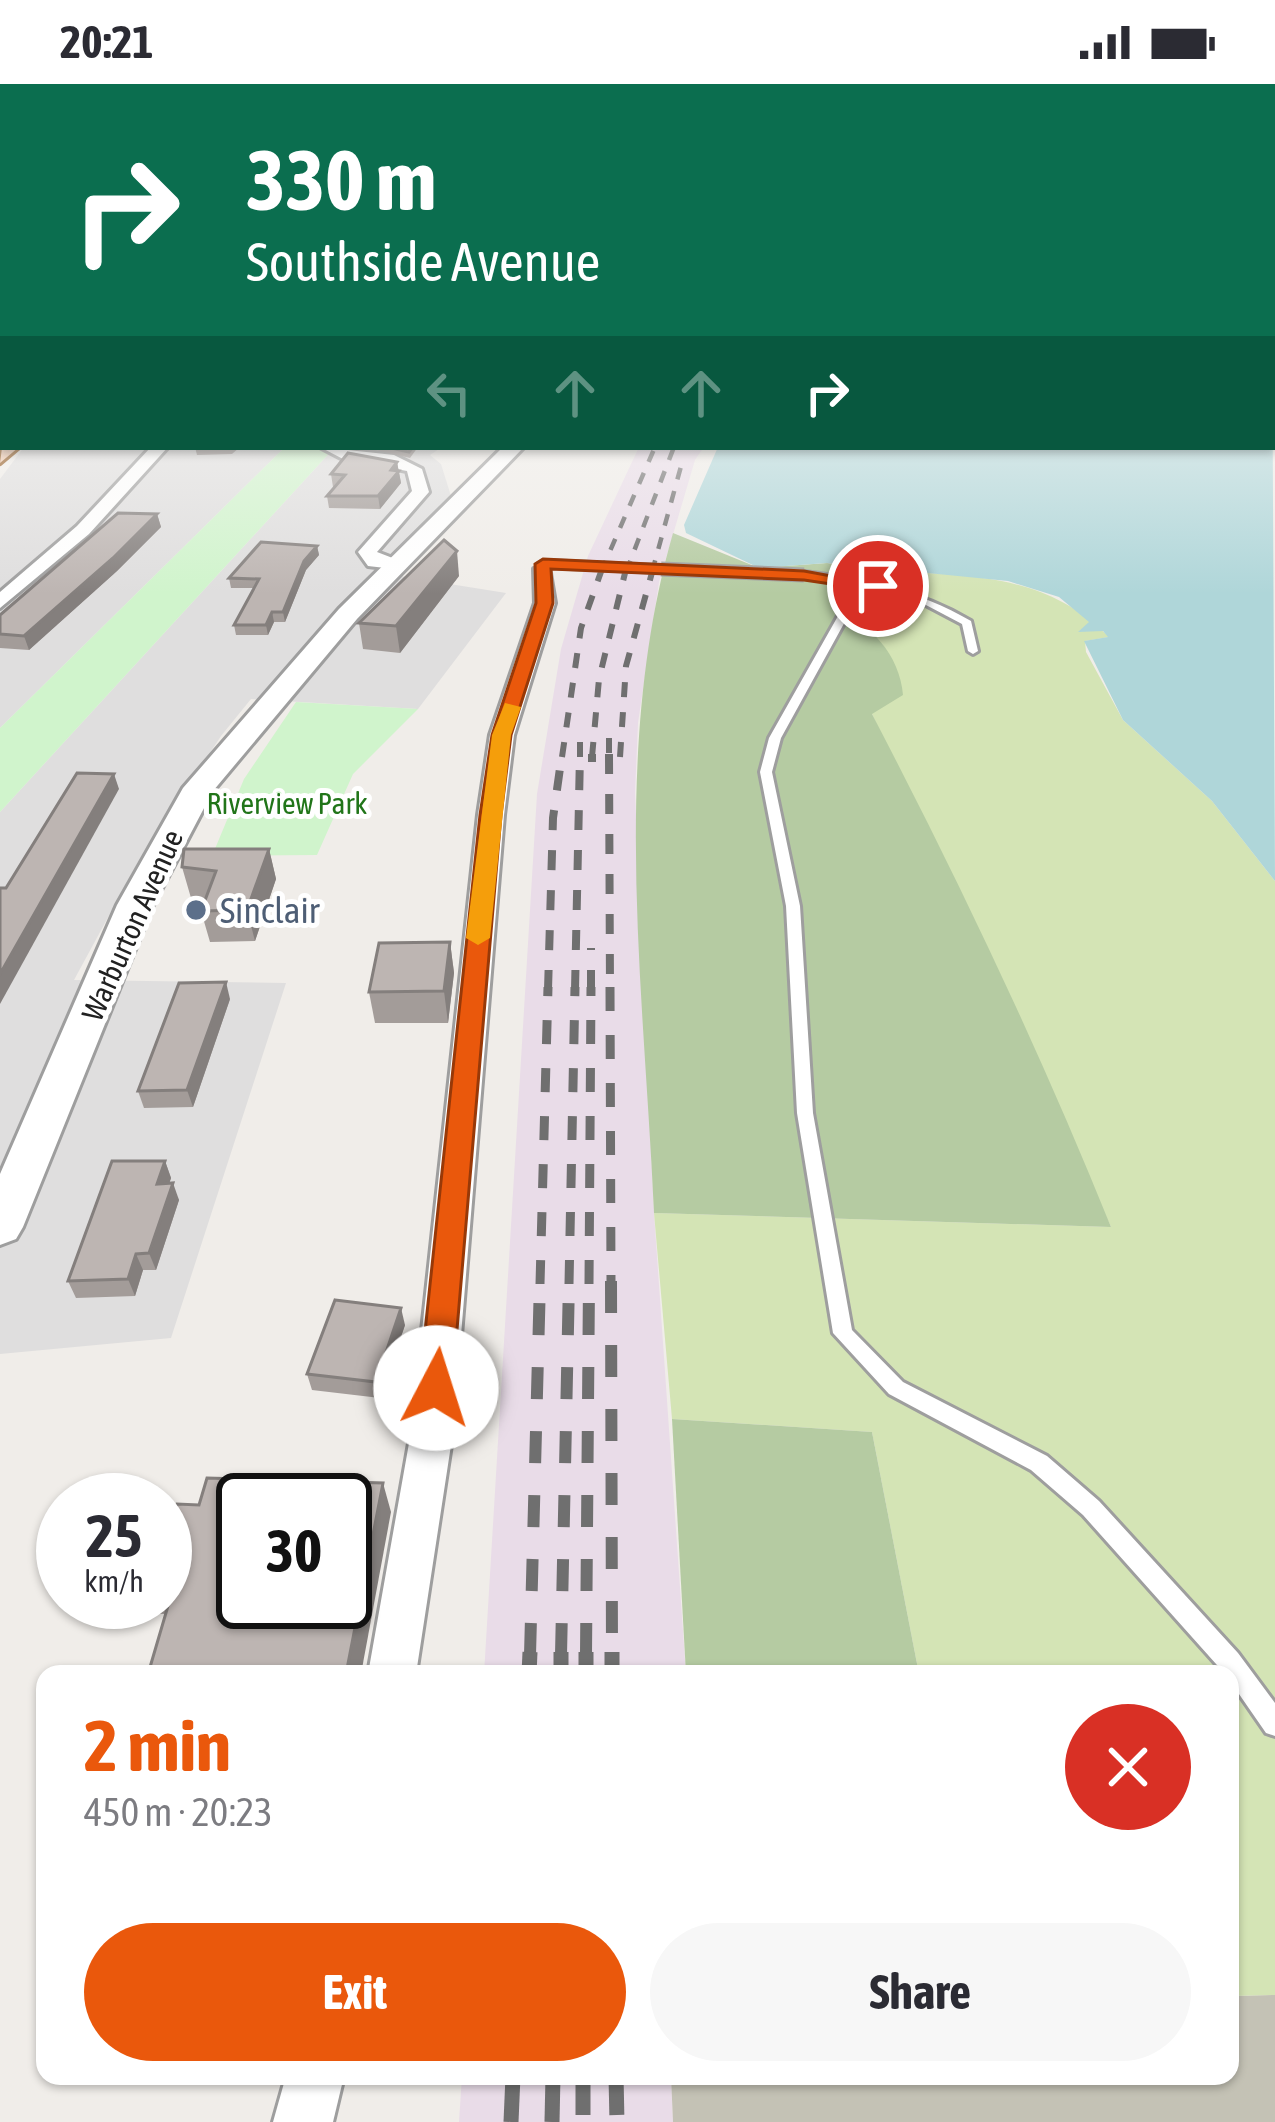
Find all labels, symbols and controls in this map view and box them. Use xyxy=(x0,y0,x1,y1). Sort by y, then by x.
text: 20:21 xyxy=(60,16,154,68)
icon: right xyxy=(48,132,204,288)
text: 330 m xyxy=(246,132,436,228)
text: Southside Avenue xyxy=(246,231,600,292)
icon: left xyxy=(416,360,482,426)
icon: ahead xyxy=(542,360,608,426)
icon: ahead xyxy=(668,360,734,426)
icon: right xyxy=(794,360,860,426)
pin xyxy=(827,535,929,637)
icon: arrive xyxy=(845,553,911,619)
park label: Riverview Park xyxy=(206,786,368,820)
street label: Warburton Avenue xyxy=(75,824,189,1026)
place label: Sinclair xyxy=(220,889,321,931)
marker: Sinclair xyxy=(183,897,209,923)
position arrow xyxy=(373,1325,499,1451)
speed limit sign: 30 xyxy=(216,1473,372,1629)
text: 25 xyxy=(86,1501,142,1570)
text: km/h xyxy=(84,1564,144,1598)
text: 2 min xyxy=(84,1704,231,1786)
button: close xyxy=(1065,1704,1191,1830)
text: 450 m · 20:23 xyxy=(84,1790,273,1834)
button: Exit xyxy=(84,1923,626,2061)
button: Share xyxy=(650,1923,1191,2061)

